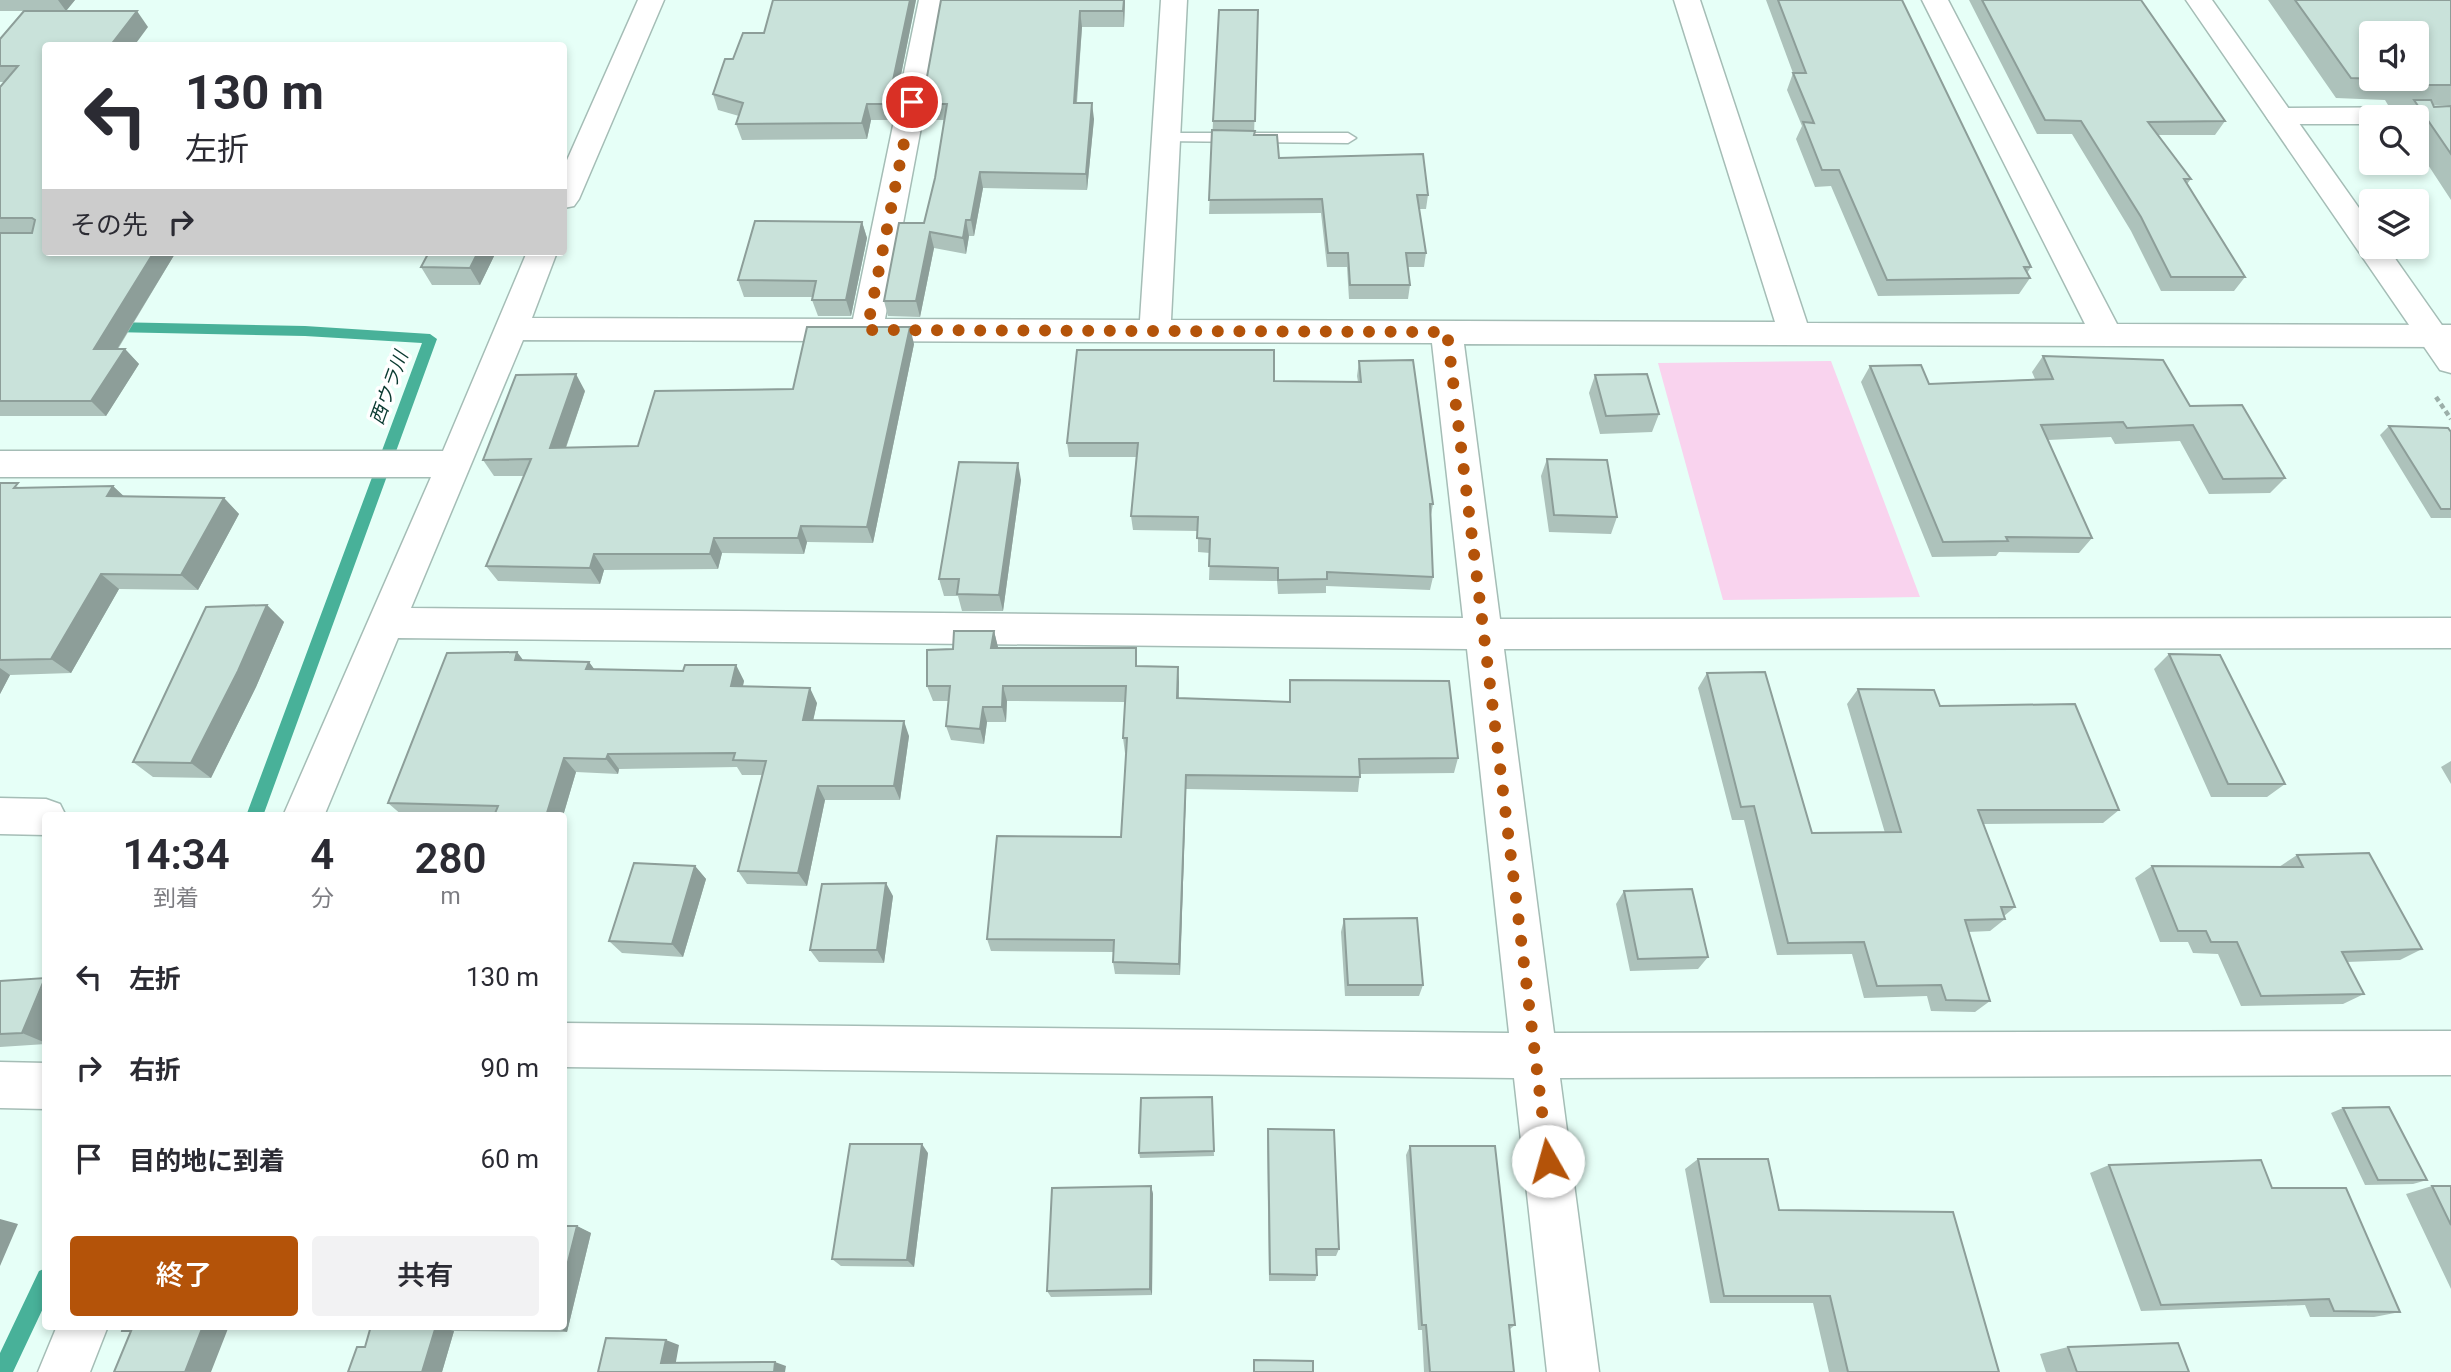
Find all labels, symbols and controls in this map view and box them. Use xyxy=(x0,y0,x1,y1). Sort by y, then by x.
map controls xyxy=(2359,21,2429,259)
button: sound xyxy=(2359,21,2429,91)
text: 130 m xyxy=(185,64,324,121)
icon: left xyxy=(70,70,161,161)
pin xyxy=(882,72,942,132)
icon: arrive xyxy=(893,83,931,121)
button: search xyxy=(2359,105,2429,175)
text: 左折 xyxy=(185,130,249,168)
button: layers xyxy=(2359,189,2429,259)
icon: right xyxy=(162,203,200,241)
text: その先 xyxy=(70,210,148,240)
water label: 西ウラ川 xyxy=(365,346,413,428)
text: 14:34 xyxy=(122,830,230,879)
text: 4 xyxy=(310,830,334,879)
text: 280 xyxy=(415,834,487,883)
text: m xyxy=(441,883,461,910)
text: 到着 xyxy=(153,885,199,912)
text: 分 xyxy=(311,885,334,912)
icon: left xyxy=(70,958,108,996)
text: 130 m xyxy=(466,962,539,992)
text: 左折 xyxy=(129,964,181,994)
icon: right xyxy=(70,1049,108,1087)
text: 90 m xyxy=(481,1053,539,1083)
text: 右折 xyxy=(129,1055,181,1085)
position arrow xyxy=(1511,1124,1585,1198)
icon: arrive xyxy=(70,1140,108,1178)
text: 60 m xyxy=(481,1144,539,1174)
text: 目的地に到着 xyxy=(129,1146,285,1176)
button: 終了 xyxy=(70,1236,298,1316)
button: 共有 xyxy=(312,1236,539,1316)

